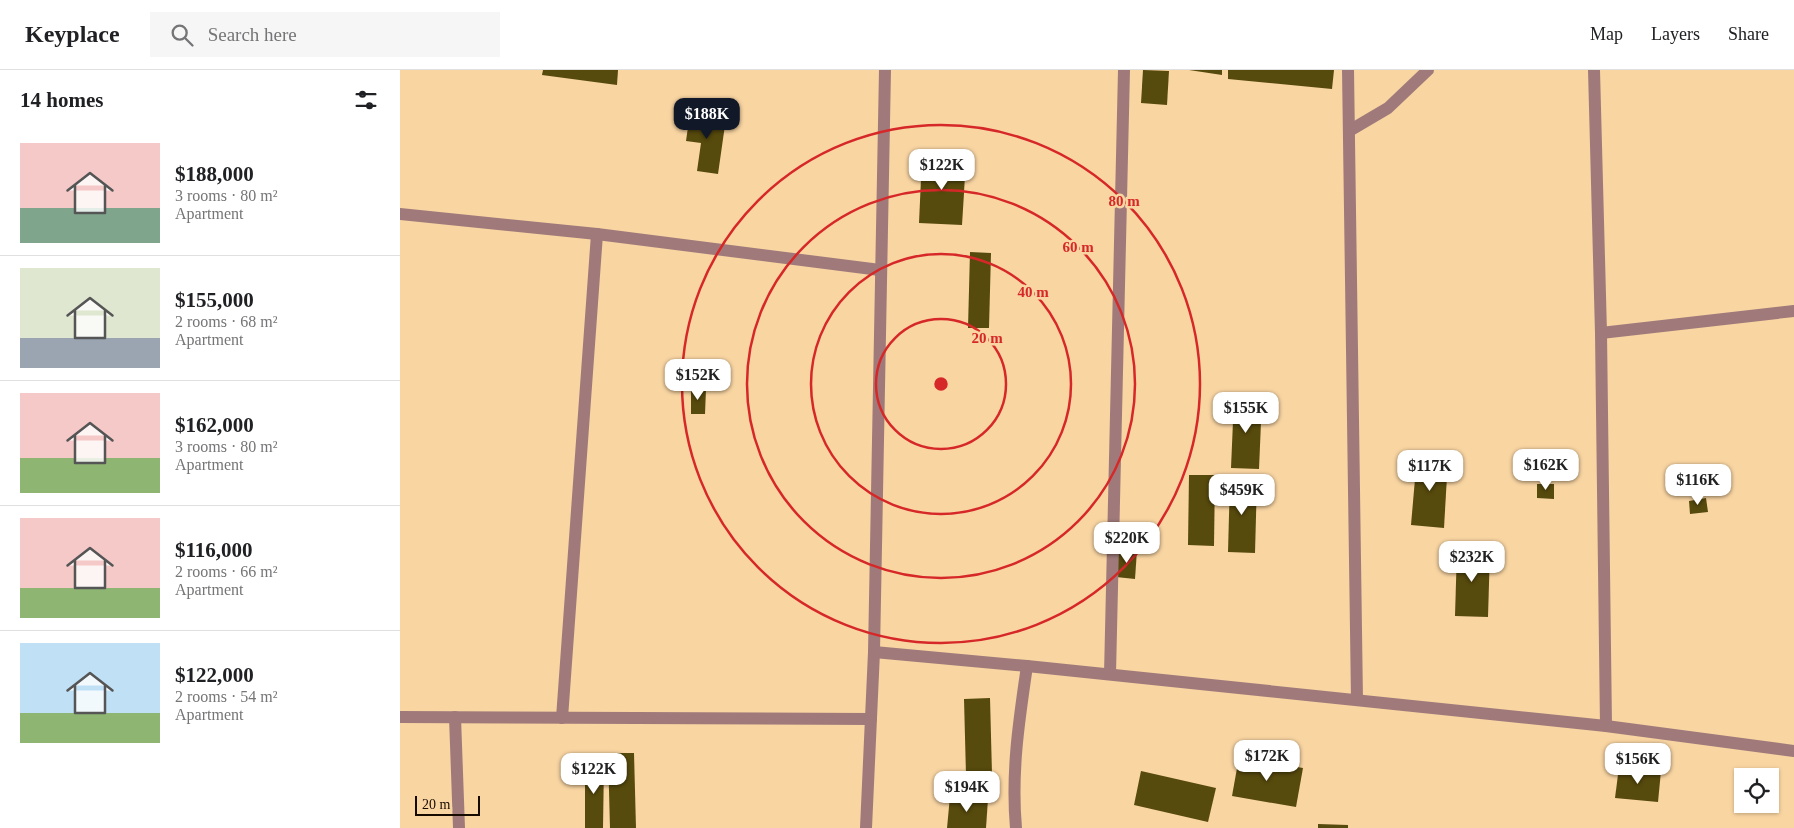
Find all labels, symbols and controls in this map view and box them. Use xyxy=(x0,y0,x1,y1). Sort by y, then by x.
search box xyxy=(150,12,500,57)
text: Keyplace xyxy=(25,21,120,47)
icon: search xyxy=(168,21,196,49)
text: Search here xyxy=(208,24,297,45)
text: Map xyxy=(1590,24,1623,44)
text: Layers xyxy=(1651,24,1700,44)
text: Share xyxy=(1728,24,1769,44)
icon: filters xyxy=(352,86,380,114)
text: 14 homes xyxy=(20,88,103,112)
pin: $188K xyxy=(672,98,742,140)
text: $188K xyxy=(685,105,729,122)
pin: $122K xyxy=(907,148,977,191)
text: $122K xyxy=(920,156,964,173)
text: $188,000 xyxy=(175,162,254,186)
icon: home xyxy=(60,163,120,223)
text: 3 rooms · 80 m² xyxy=(175,187,278,204)
text: 80 m xyxy=(1108,193,1140,209)
text: Apartment xyxy=(175,205,243,222)
text: 60 m xyxy=(1062,239,1094,255)
text: 40 m xyxy=(1017,284,1049,300)
icon: home xyxy=(60,288,120,348)
text: $155,000 xyxy=(175,288,254,312)
text: 2 rooms · 68 m² xyxy=(175,313,278,330)
text: 20 m xyxy=(971,330,1003,346)
text: Apartment xyxy=(175,331,243,348)
pin: $152K xyxy=(663,358,733,401)
text: $152K xyxy=(676,366,720,383)
centre of rings xyxy=(932,375,950,393)
pin: $155K xyxy=(1211,392,1281,434)
text: $155K xyxy=(1224,399,1268,416)
icon: home xyxy=(60,413,120,473)
text: $162,000 xyxy=(175,413,254,437)
text: 3 rooms · 80 m² xyxy=(175,438,278,455)
pin: $162K xyxy=(1511,448,1581,491)
pin: $117K xyxy=(1395,450,1465,492)
text: Apartment xyxy=(175,456,243,473)
text: $162K xyxy=(1524,456,1568,473)
text: $117K xyxy=(1408,457,1452,474)
pin: $116K xyxy=(1663,464,1733,506)
text: $116K xyxy=(1676,471,1720,488)
pin: $459K xyxy=(1207,474,1277,516)
text: $459K xyxy=(1220,481,1264,498)
pin: $220K xyxy=(1092,522,1162,564)
text: $220K xyxy=(1105,529,1149,546)
icon: home xyxy=(60,538,120,598)
text: $116,000 xyxy=(175,538,253,562)
pin: $232K xyxy=(1437,540,1507,583)
text: $232K xyxy=(1450,548,1494,565)
text: 2 rooms · 66 m² xyxy=(175,563,278,580)
text: Apartment xyxy=(175,581,243,598)
icon: home xyxy=(60,663,120,723)
text: $122,000 xyxy=(175,663,254,687)
text: 2 rooms · 54 m² xyxy=(175,688,278,705)
text: Apartment xyxy=(175,706,243,723)
pin: $172K xyxy=(1232,740,1302,782)
pin: $156K xyxy=(1603,742,1673,785)
text: $172K xyxy=(1245,747,1289,764)
text: $156K xyxy=(1616,750,1660,767)
pin: $122K xyxy=(559,752,629,795)
text: $122K xyxy=(572,760,616,777)
map controls xyxy=(1734,768,1779,813)
button: locate xyxy=(1734,768,1779,813)
pin: $194K xyxy=(932,770,1002,813)
text: $194K xyxy=(945,778,989,795)
scale bar xyxy=(415,793,480,816)
text: 20 m xyxy=(422,797,450,812)

